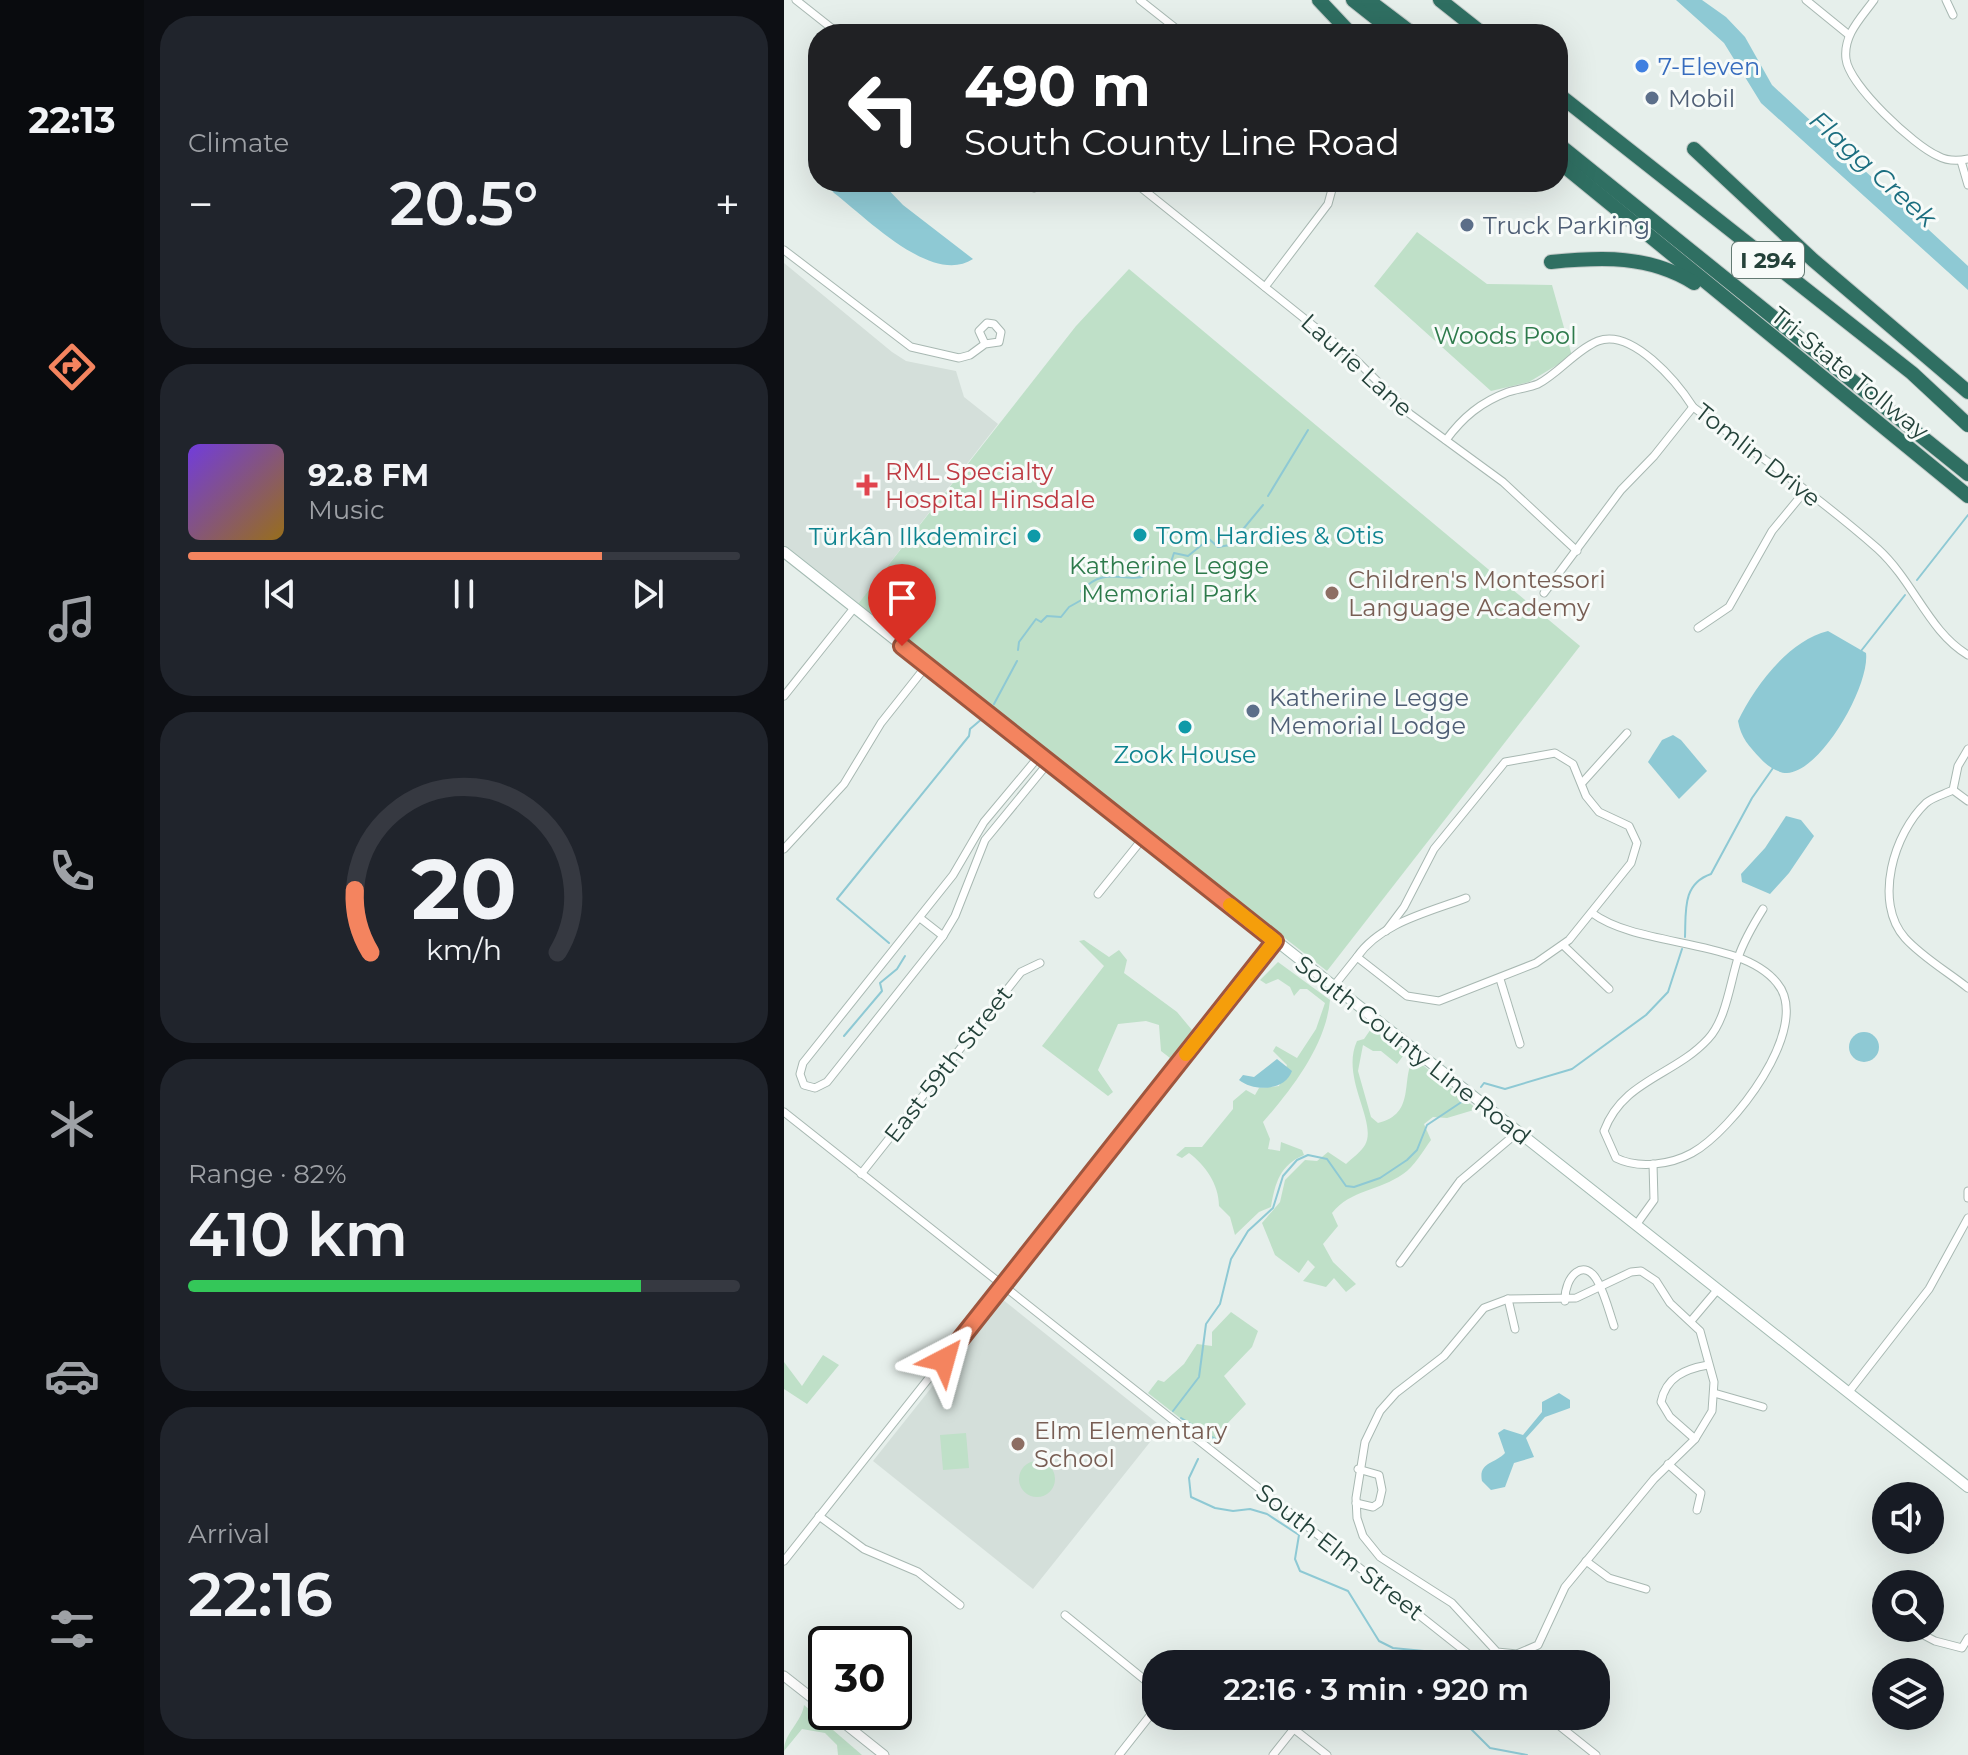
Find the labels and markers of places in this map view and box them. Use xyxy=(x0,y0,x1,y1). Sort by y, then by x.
place label: 7-Eleven xyxy=(1658,52,1760,81)
marker: 7-Eleven xyxy=(1633,57,1651,75)
place label: Mobil xyxy=(1668,84,1735,113)
marker: Mobil xyxy=(1643,89,1661,107)
place label: Truck Parking xyxy=(1483,211,1650,240)
marker: Truck Parking xyxy=(1458,216,1476,234)
place label: RML Specialty Hospital Hinsdale xyxy=(885,457,1095,514)
marker: RML Specialty Hospital Hinsdale xyxy=(856,474,878,496)
place label: Tom Hardies & Otis xyxy=(1156,521,1384,550)
place label: Türkân Ilkdemirci xyxy=(809,522,1018,551)
marker: Tom Hardies & Otis xyxy=(1131,526,1149,544)
marker: Türkân Ilkdemirci xyxy=(1025,527,1043,545)
pin xyxy=(868,564,936,646)
place label: Children's Montessori Language Academy xyxy=(1348,565,1606,622)
marker: Children's Montessori Language Academy xyxy=(1323,584,1341,602)
place label: Katherine Legge Memorial Lodge xyxy=(1269,683,1469,740)
marker: Katherine Legge Memorial Lodge xyxy=(1244,702,1262,720)
marker: Zook House xyxy=(1176,718,1194,736)
place label: Zook House xyxy=(1114,740,1256,769)
place label: Elm Elementary School xyxy=(1034,1416,1227,1473)
marker: Elm Elementary School xyxy=(1009,1435,1027,1453)

